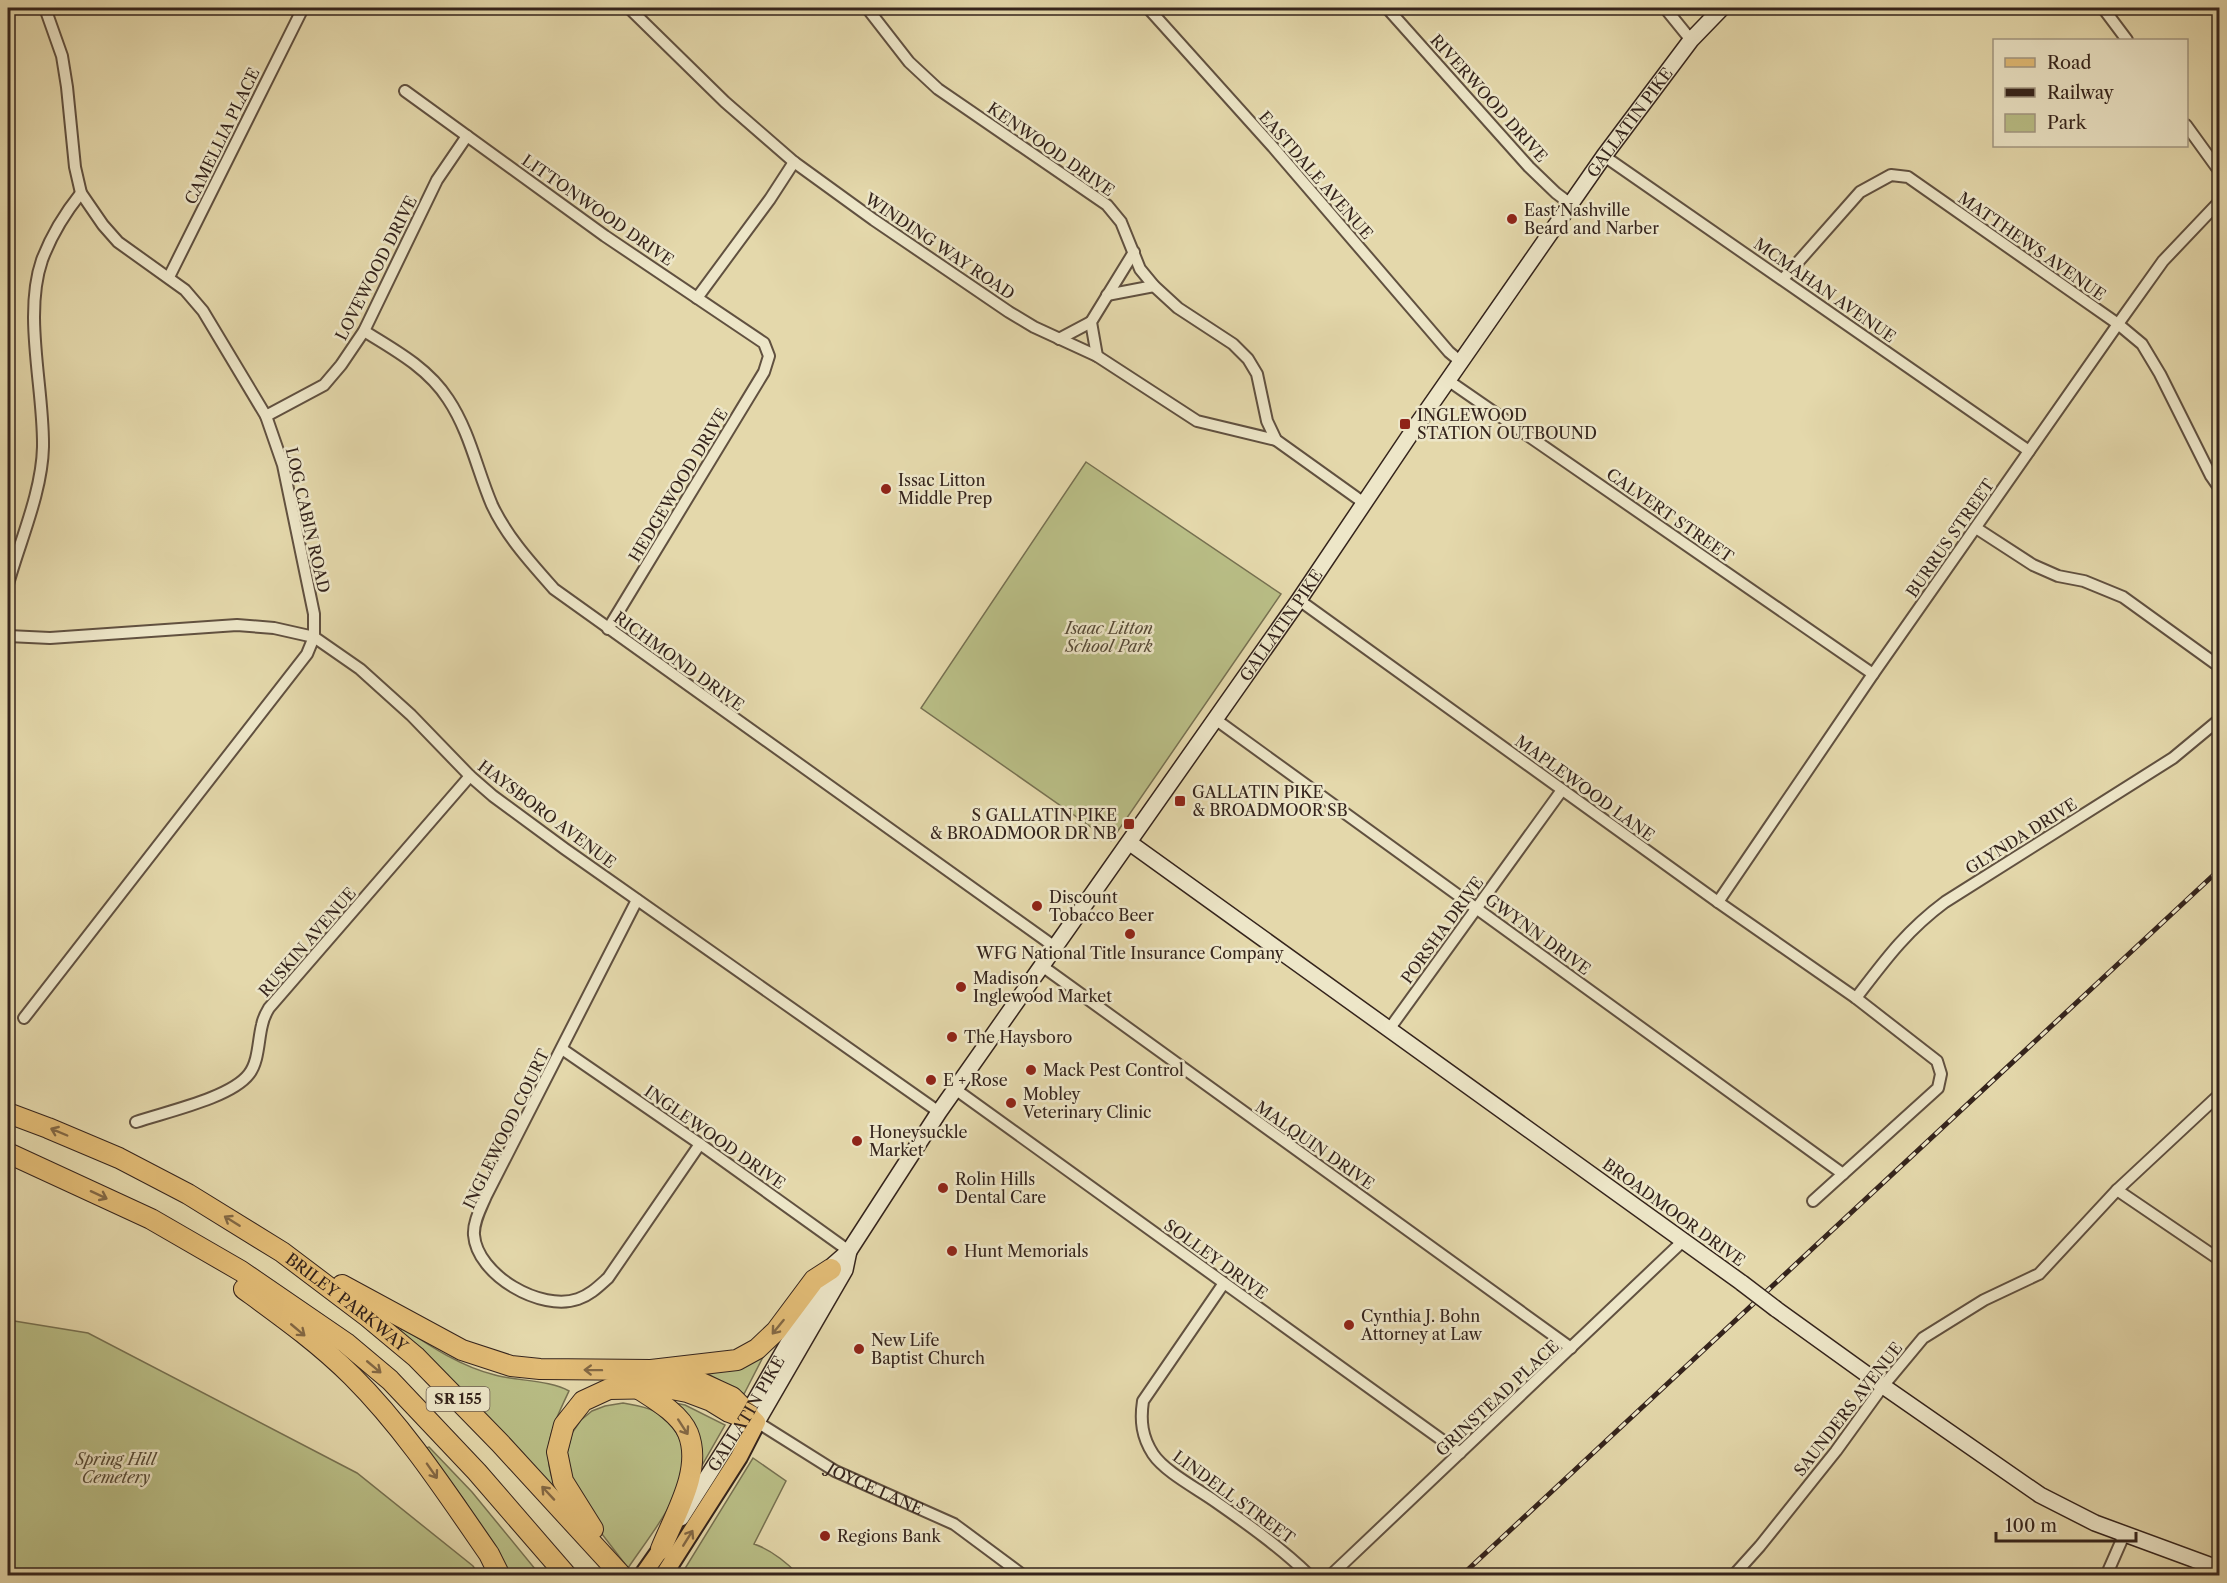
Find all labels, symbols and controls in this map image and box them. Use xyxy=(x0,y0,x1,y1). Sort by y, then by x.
street label: RIVERWOOD DRIVE xyxy=(1426,30,1552,166)
legend xyxy=(1993,39,2188,147)
text: Road xyxy=(2047,52,2092,74)
street label: GALLATIN PIKE xyxy=(1582,63,1677,181)
street label: CAMELLIA PLACE xyxy=(180,64,264,208)
text: Railway xyxy=(2047,82,2115,104)
street label: KENWOOD DRIVE xyxy=(984,98,1118,200)
street label: EASTDALE AVENUE xyxy=(1255,107,1377,243)
text: Park xyxy=(2047,112,2088,134)
street label: LITTONWOOD DRIVE xyxy=(518,150,678,270)
street label: MATTHEWS AVENUE xyxy=(1954,187,2110,305)
street label: WINDING WAY ROAD xyxy=(861,188,1019,304)
street label: LOVEWOOD DRIVE xyxy=(331,192,421,344)
place label: East Nashville Beard and Narber xyxy=(1524,200,1659,238)
marker: East Nashville Beard and Narber xyxy=(1505,212,1519,226)
street label: MCMAHAN AVENUE xyxy=(1750,233,1900,347)
street label: HEDGEWOOD DRIVE xyxy=(624,405,732,565)
place label: INGLEWOOD STATION OUTBOUND xyxy=(1417,405,1597,443)
marker: INGLEWOOD STATION OUTBOUND xyxy=(1398,417,1412,431)
street label: LOG CABIN ROAD xyxy=(282,445,334,595)
street label: CALVERT STREET xyxy=(1603,464,1737,566)
place label: Issac Litton Middle Prep xyxy=(898,470,993,508)
street label: BURRUS STREET xyxy=(1902,475,1998,601)
marker: Issac Litton Middle Prep xyxy=(879,482,893,496)
street label: GALLATIN PIKE xyxy=(1235,566,1327,685)
street label: RICHMOND DRIVE xyxy=(610,607,748,715)
park label: Isaac Litton School Park xyxy=(1063,618,1153,656)
street label: MAPLEWOOD LANE xyxy=(1511,731,1659,845)
street label: HAYSBORO AVENUE xyxy=(474,756,620,872)
place label: GALLATIN PIKE & BROADMOOR SB xyxy=(1192,782,1348,820)
marker: GALLATIN PIKE & BROADMOOR SB xyxy=(1173,794,1187,808)
street label: GLYNDA DRIVE xyxy=(1962,794,2080,878)
place label: S GALLATIN PIKE & BROADMOOR DR NB xyxy=(930,805,1117,843)
marker: S GALLATIN PIKE & BROADMOOR DR NB xyxy=(1122,817,1136,831)
street label: PORSHA DRIVE xyxy=(1396,873,1488,987)
street label: RUSKIN AVENUE xyxy=(254,883,360,1001)
place label: Discount Tobacco Beer xyxy=(1049,887,1154,925)
street label: GWYNN DRIVE xyxy=(1481,889,1595,979)
marker: Discount Tobacco Beer xyxy=(1030,899,1044,913)
marker: WFG National Title Insurance Company xyxy=(1123,927,1137,941)
place label: WFG National Title Insurance Company xyxy=(975,943,1285,963)
place label: Madison Inglewood Market xyxy=(973,968,1112,1006)
marker: Madison Inglewood Market xyxy=(954,980,968,994)
place label: The Haysboro xyxy=(964,1027,1072,1047)
marker: The Haysboro xyxy=(945,1030,959,1044)
street label: INGLEWOOD COURT xyxy=(459,1046,553,1212)
place label: Mack Pest Control xyxy=(1043,1060,1184,1080)
marker: Mack Pest Control xyxy=(1024,1063,1038,1077)
place label: E + Rose xyxy=(943,1070,1008,1090)
marker: E + Rose xyxy=(924,1073,938,1087)
street label: INGLEWOOD DRIVE xyxy=(641,1081,789,1193)
place label: Mobley Veterinary Clinic xyxy=(1022,1084,1151,1122)
marker: Mobley Veterinary Clinic xyxy=(1004,1096,1018,1110)
street label: MALQUIN DRIVE xyxy=(1252,1096,1378,1194)
place label: Honeysuckle Market xyxy=(869,1122,968,1160)
one-way arrow xyxy=(50,1126,68,1137)
marker: Honeysuckle Market xyxy=(850,1134,864,1148)
street label: BROADMOOR DRIVE xyxy=(1599,1154,1749,1270)
place label: Rolin Hills Dental Care xyxy=(955,1169,1046,1207)
marker: Rolin Hills Dental Care xyxy=(936,1181,950,1195)
one-way arrow xyxy=(89,1190,107,1201)
one-way arrow xyxy=(224,1215,241,1227)
street label: SOLLEY DRIVE xyxy=(1160,1215,1272,1303)
place label: Hunt Memorials xyxy=(964,1241,1088,1261)
marker: Hunt Memorials xyxy=(945,1244,959,1258)
street label: BRILEY PARKWAY xyxy=(282,1248,412,1356)
place label: Cynthia J. Bohn Attorney at Law xyxy=(1360,1306,1483,1344)
marker: Cynthia J. Bohn Attorney at Law xyxy=(1342,1318,1356,1332)
one-way arrow xyxy=(772,1319,785,1335)
one-way arrow xyxy=(290,1323,306,1336)
place label: New Life Baptist Church xyxy=(871,1330,985,1368)
street label: GRINSTEAD PLACE xyxy=(1431,1336,1563,1460)
street label: SAUNDERS AVENUE xyxy=(1789,1338,1907,1480)
marker: New Life Baptist Church xyxy=(852,1342,866,1356)
street label: GALLATIN PIKE xyxy=(703,1352,789,1475)
one-way arrow xyxy=(366,1360,381,1374)
one-way arrow xyxy=(583,1364,603,1376)
road number: SR 155 xyxy=(426,1387,490,1411)
one-way arrow xyxy=(677,1418,689,1435)
street label: LINDELL STREET xyxy=(1169,1446,1299,1548)
park label: Spring Hill Cemetery xyxy=(75,1449,158,1487)
street label: JOYCE LANE xyxy=(821,1457,926,1519)
one-way arrow xyxy=(426,1463,438,1479)
one-way arrow xyxy=(541,1486,555,1501)
scale bar xyxy=(1996,1505,2136,1543)
text: 100 m xyxy=(2005,1515,2057,1537)
place label: Regions Bank xyxy=(837,1526,942,1546)
marker: Regions Bank xyxy=(818,1529,832,1543)
one-way arrow xyxy=(682,1530,694,1547)

